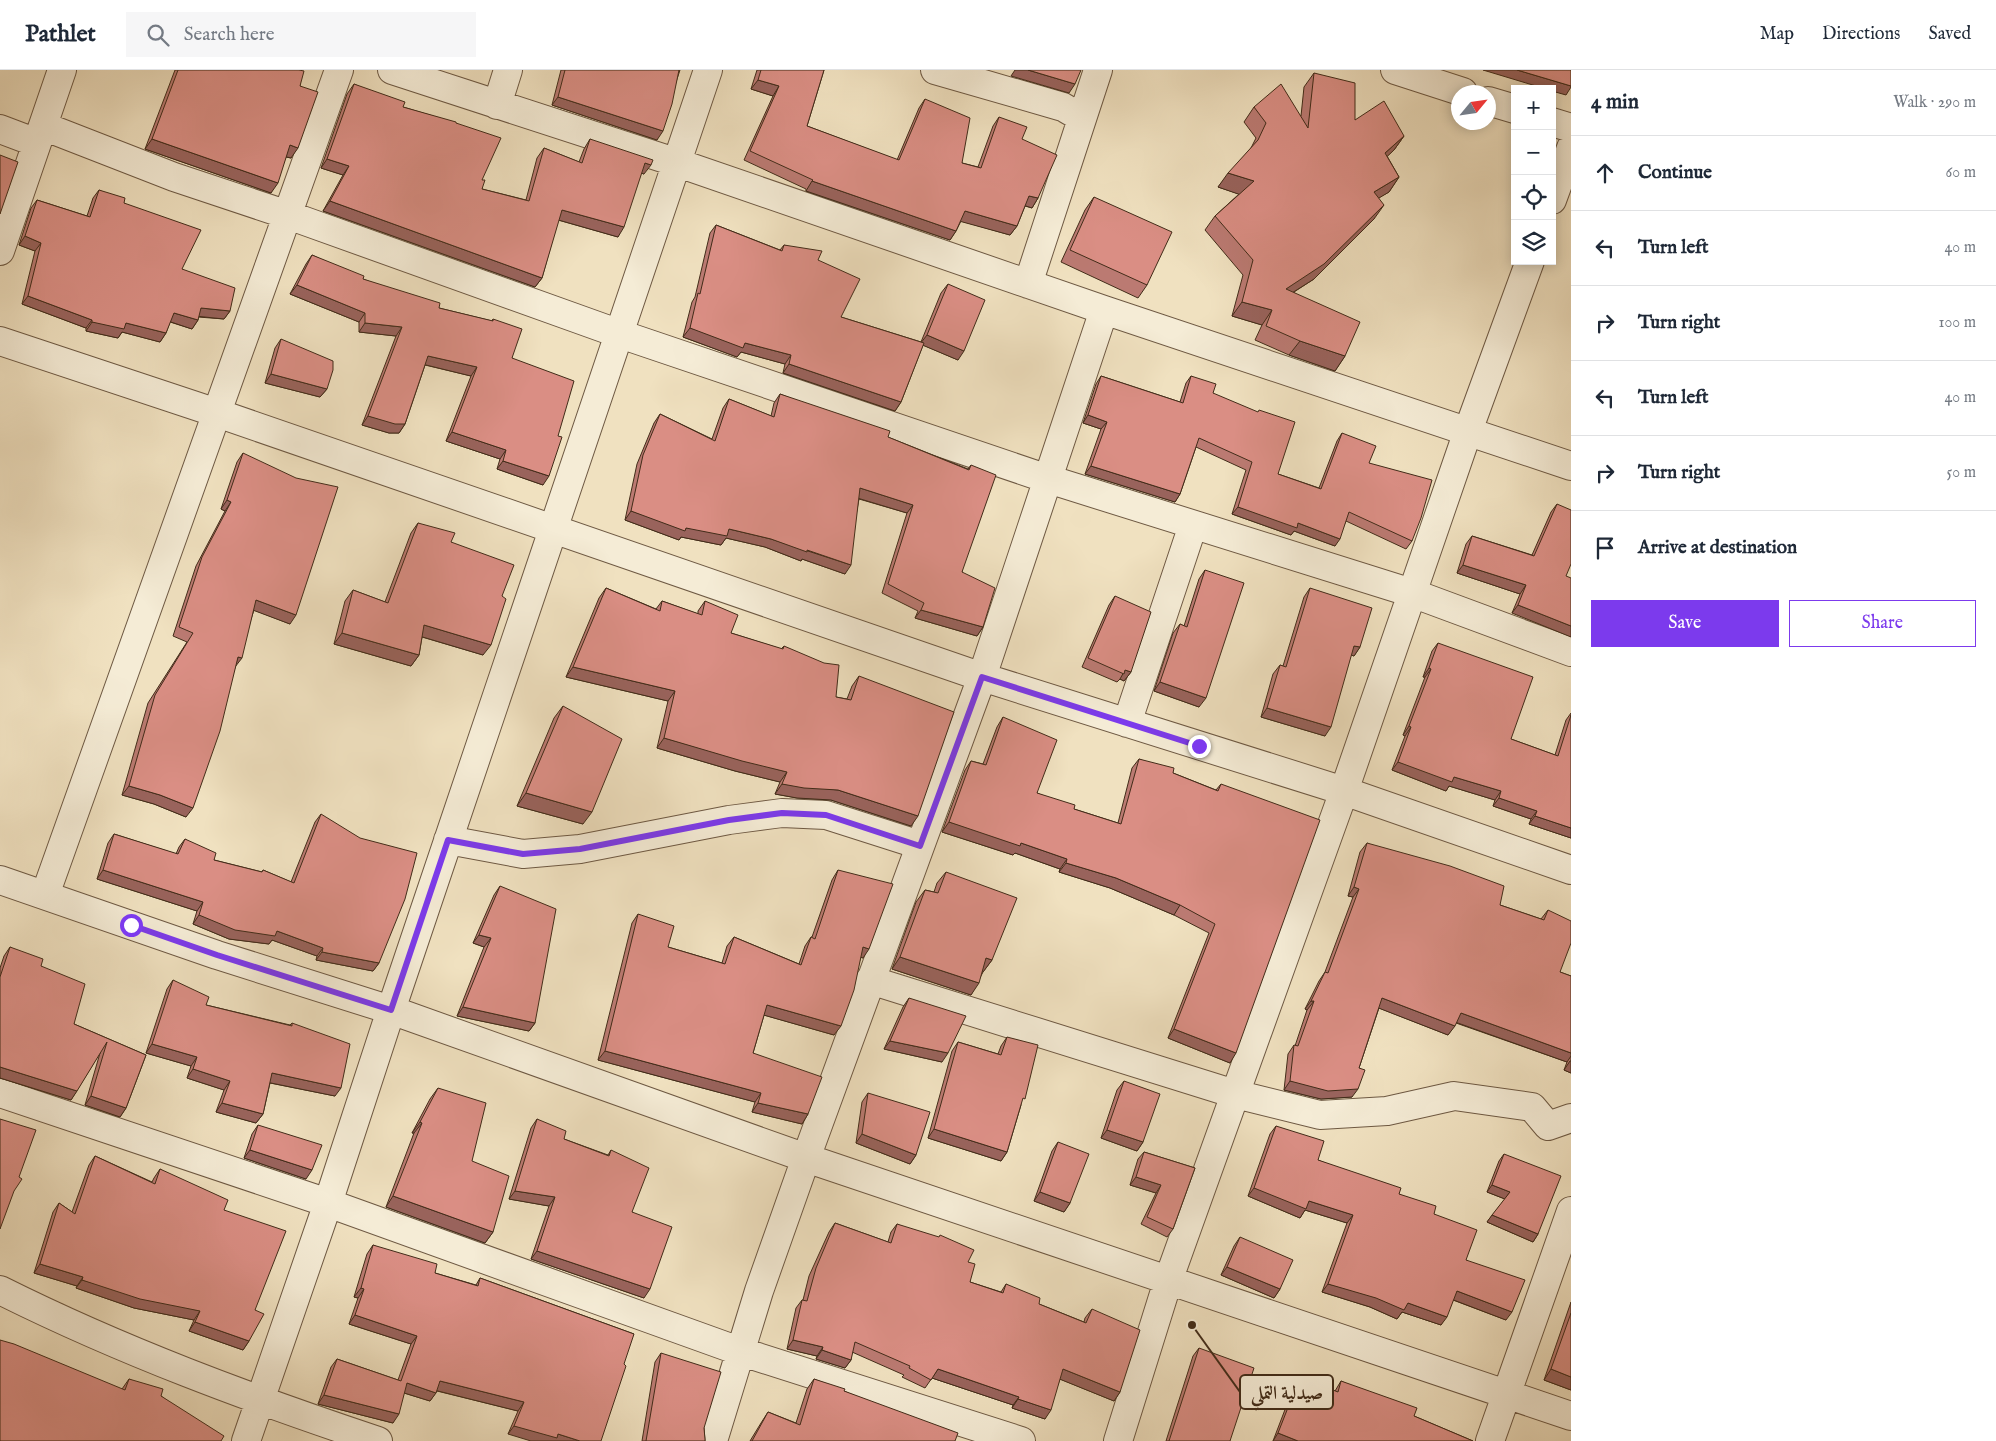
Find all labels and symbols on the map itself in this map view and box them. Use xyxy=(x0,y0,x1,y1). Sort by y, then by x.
north arrow xyxy=(1451,85,1496,130)
route end xyxy=(1188,735,1211,758)
route start xyxy=(120,914,143,937)
callout: صيدلية التملي xyxy=(1240,1375,1333,1409)
text: صيدلية التملي xyxy=(1250,1382,1323,1411)

